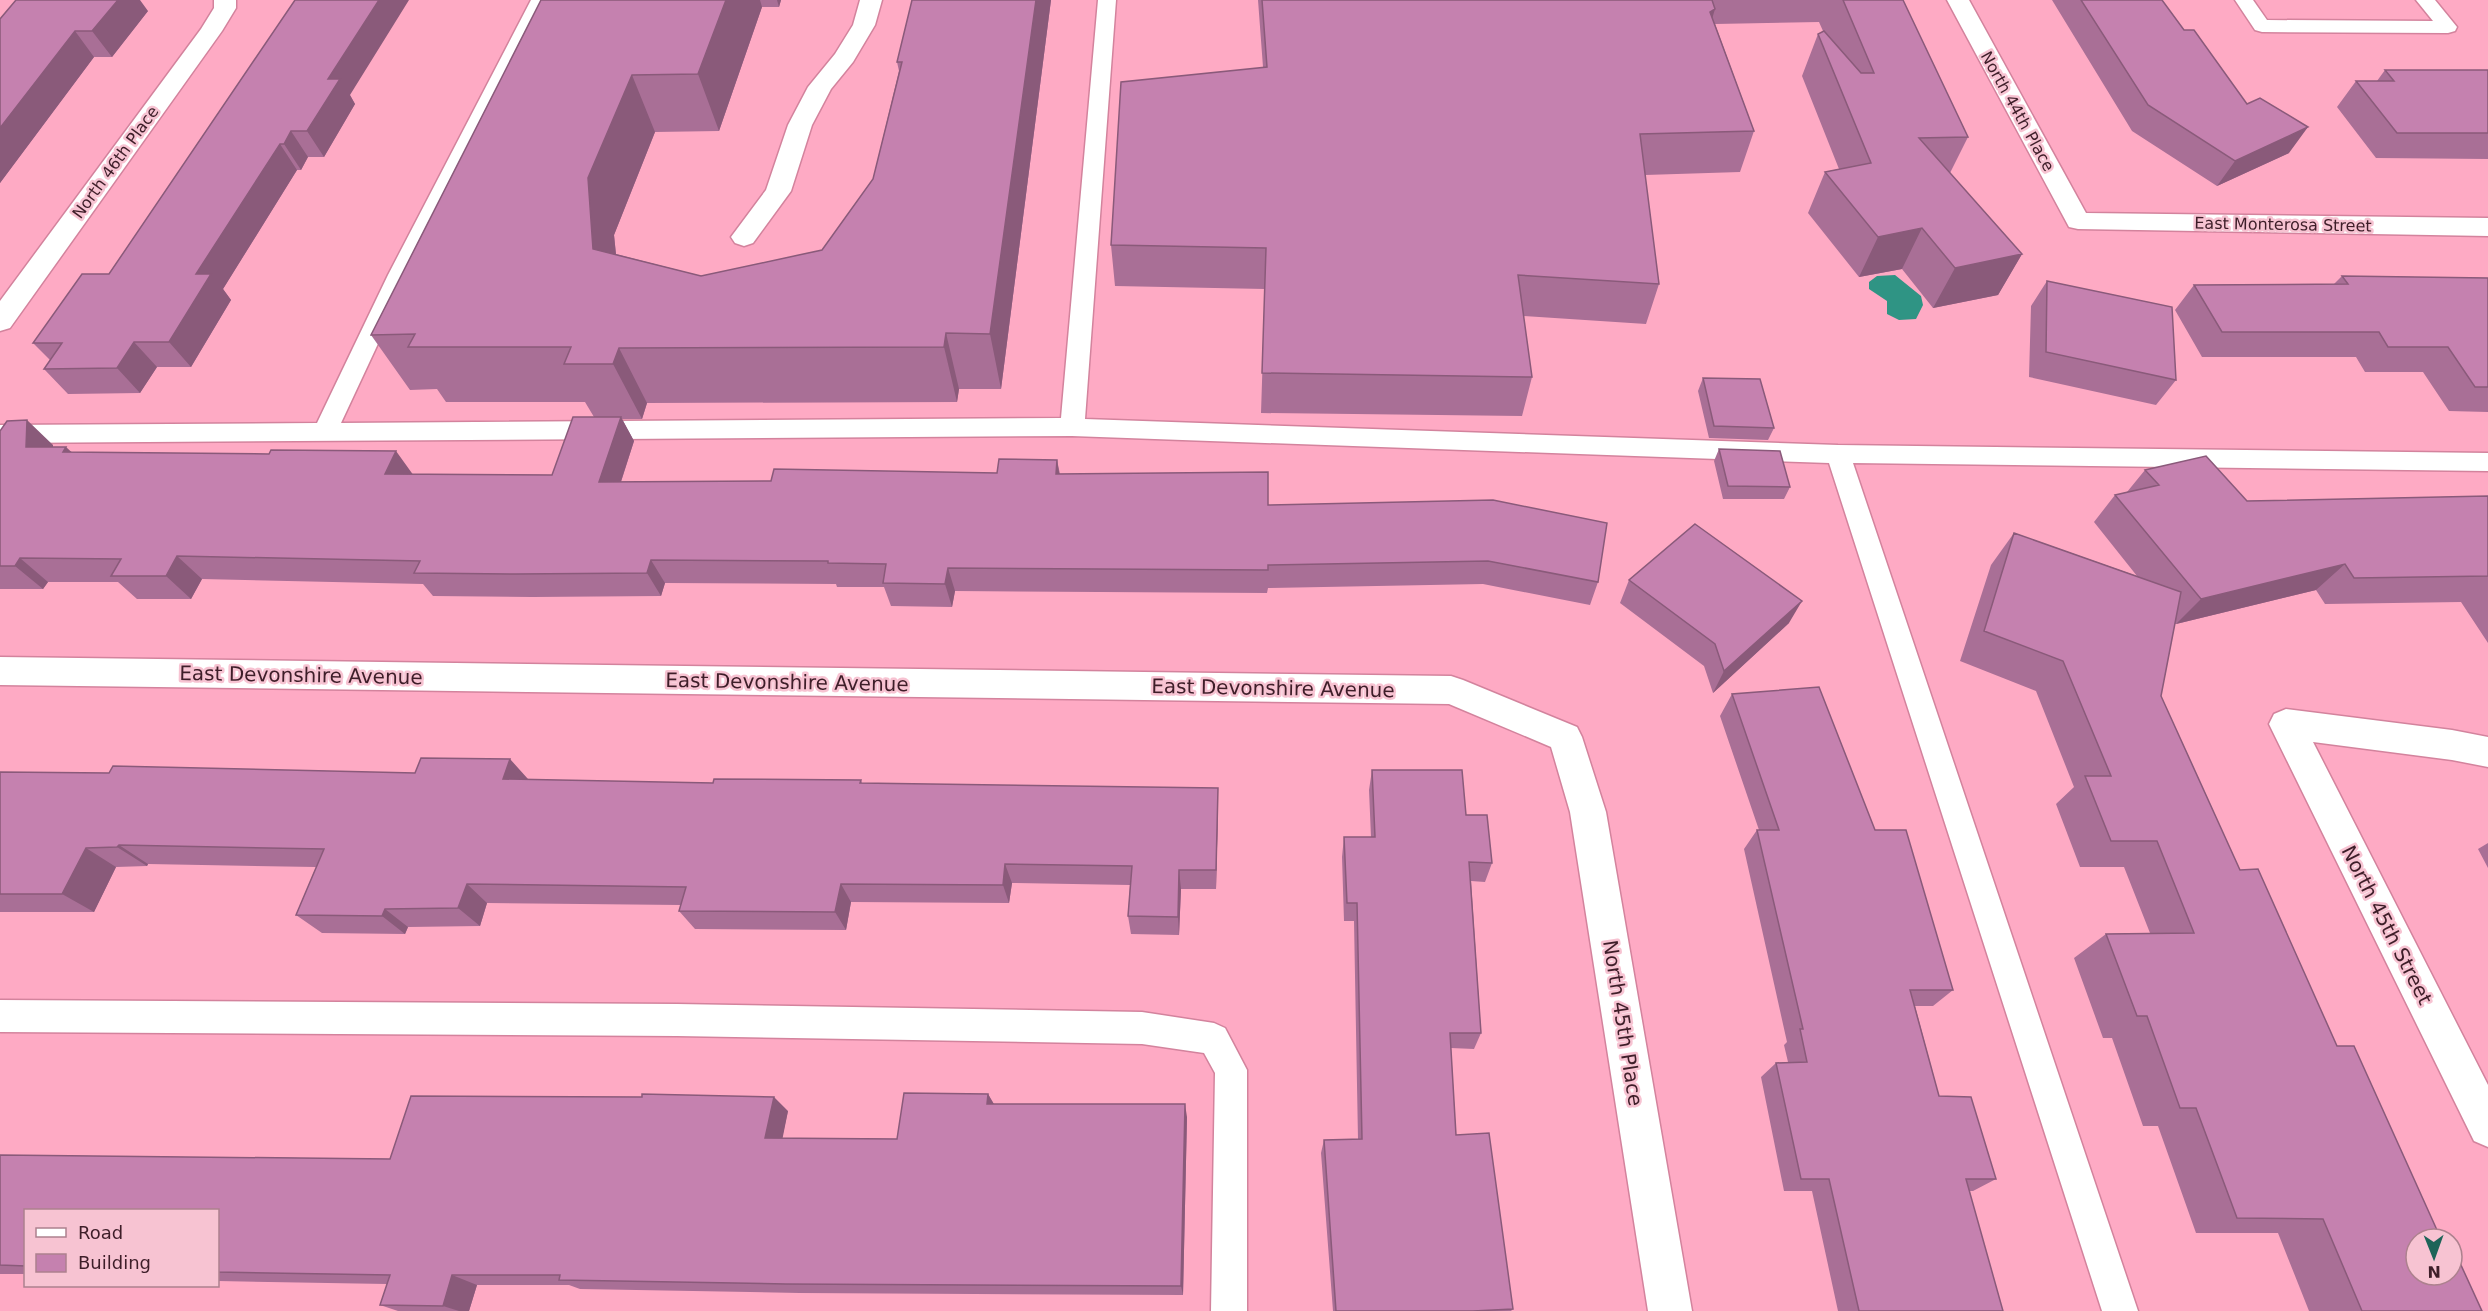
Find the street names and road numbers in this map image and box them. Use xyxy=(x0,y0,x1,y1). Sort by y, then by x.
street label: North 44th Place xyxy=(1977,48,2058,175)
street label: North 46th Place xyxy=(68,102,163,222)
street label: East Monterosa Street xyxy=(2194,213,2372,236)
street label: East Devonshire Avenue xyxy=(179,661,423,689)
street label: East Devonshire Avenue xyxy=(665,668,909,696)
street label: East Devonshire Avenue xyxy=(1151,674,1395,702)
street label: North 45th Street xyxy=(2336,841,2438,1009)
street label: North 45th Place xyxy=(1598,938,1648,1108)

